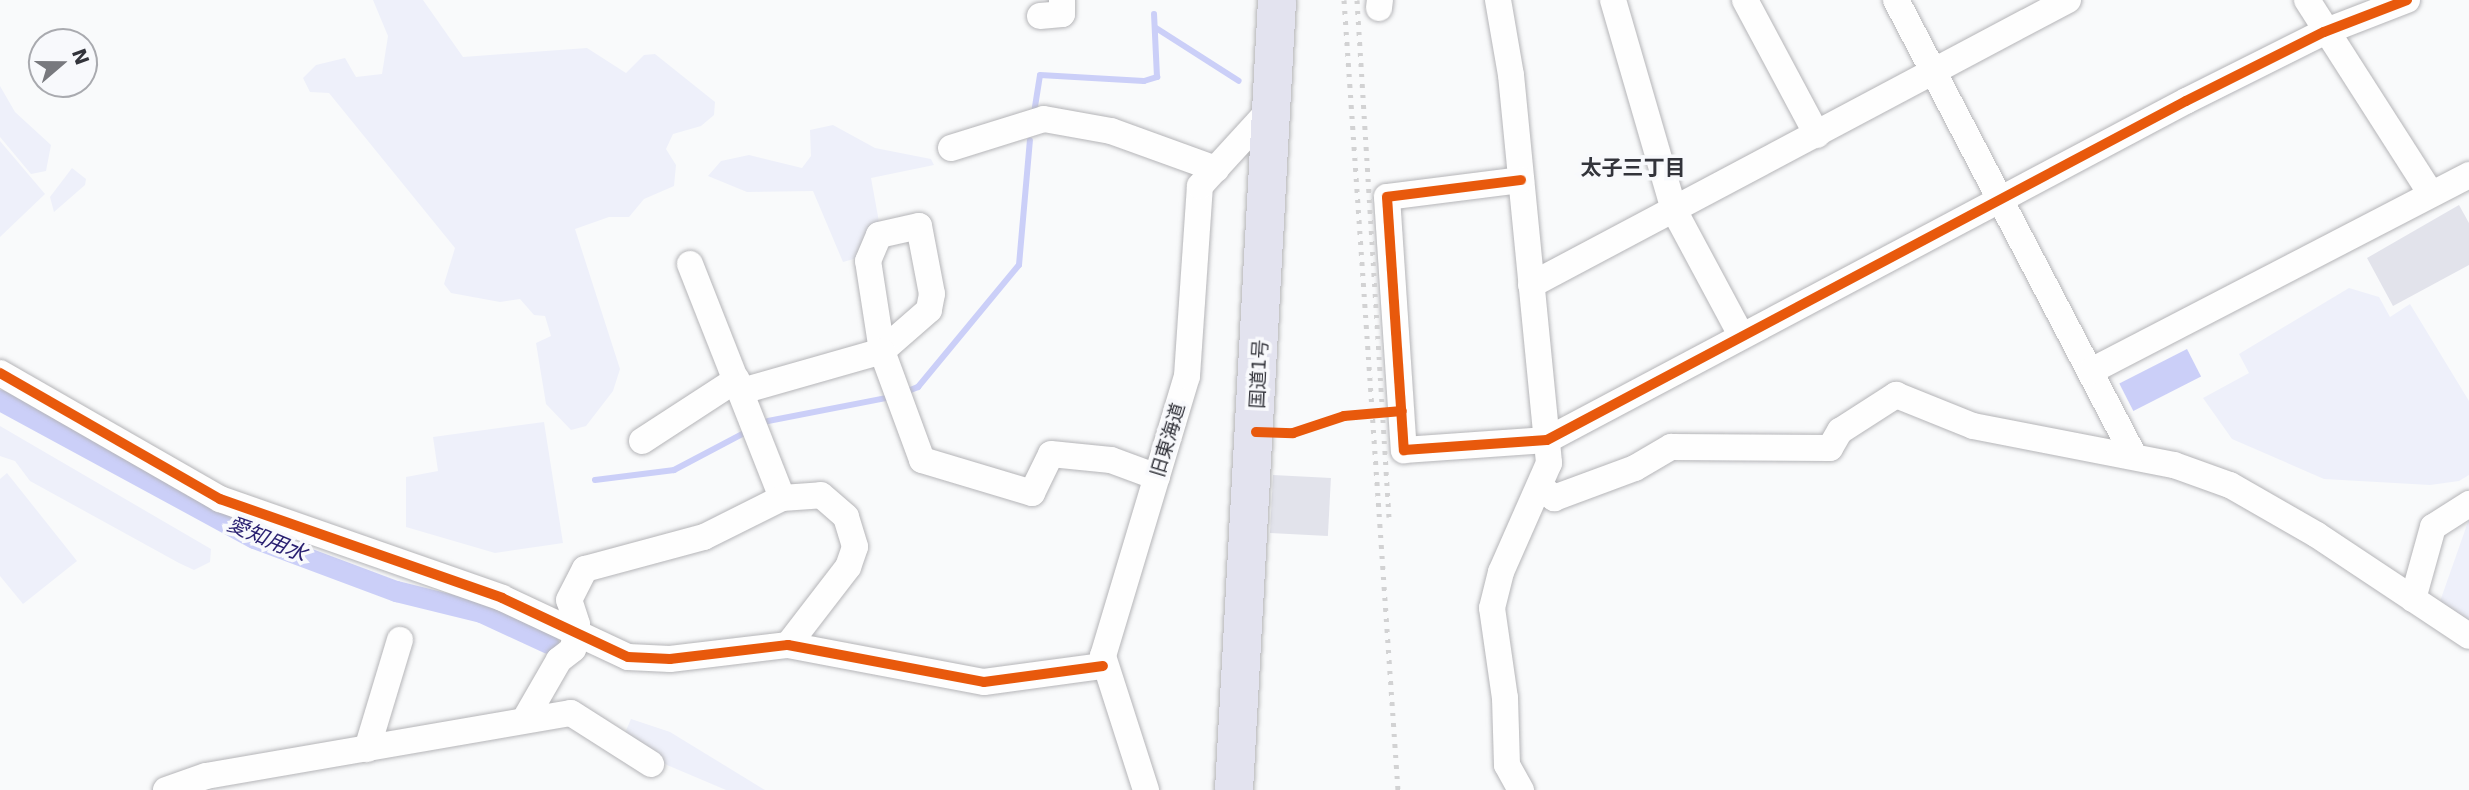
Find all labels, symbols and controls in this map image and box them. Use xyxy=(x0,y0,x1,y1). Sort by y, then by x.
north arrow xyxy=(28,28,98,98)
text: N xyxy=(68,45,94,68)
district label: 太子三丁目 xyxy=(1581,155,1685,181)
street label: 国道1号 xyxy=(1246,339,1272,409)
street label: 旧東海道 xyxy=(1146,400,1190,480)
water label: 愛知用水 xyxy=(223,511,311,567)

